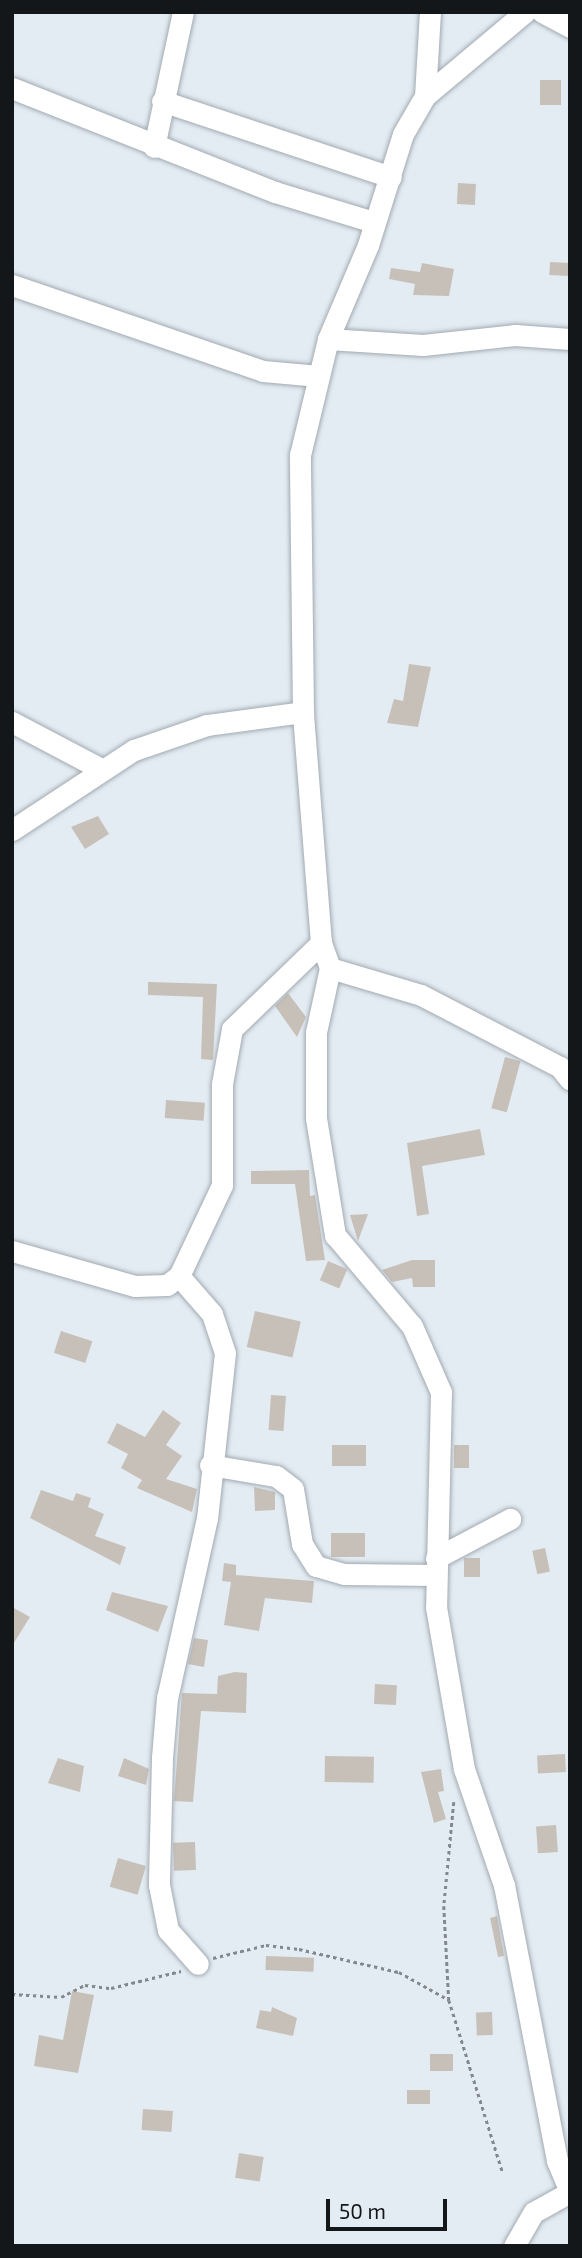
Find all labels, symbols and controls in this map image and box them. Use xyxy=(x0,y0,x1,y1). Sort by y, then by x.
scale bar xyxy=(330,2184,451,2228)
text: 50 m xyxy=(339,2198,386,2223)

